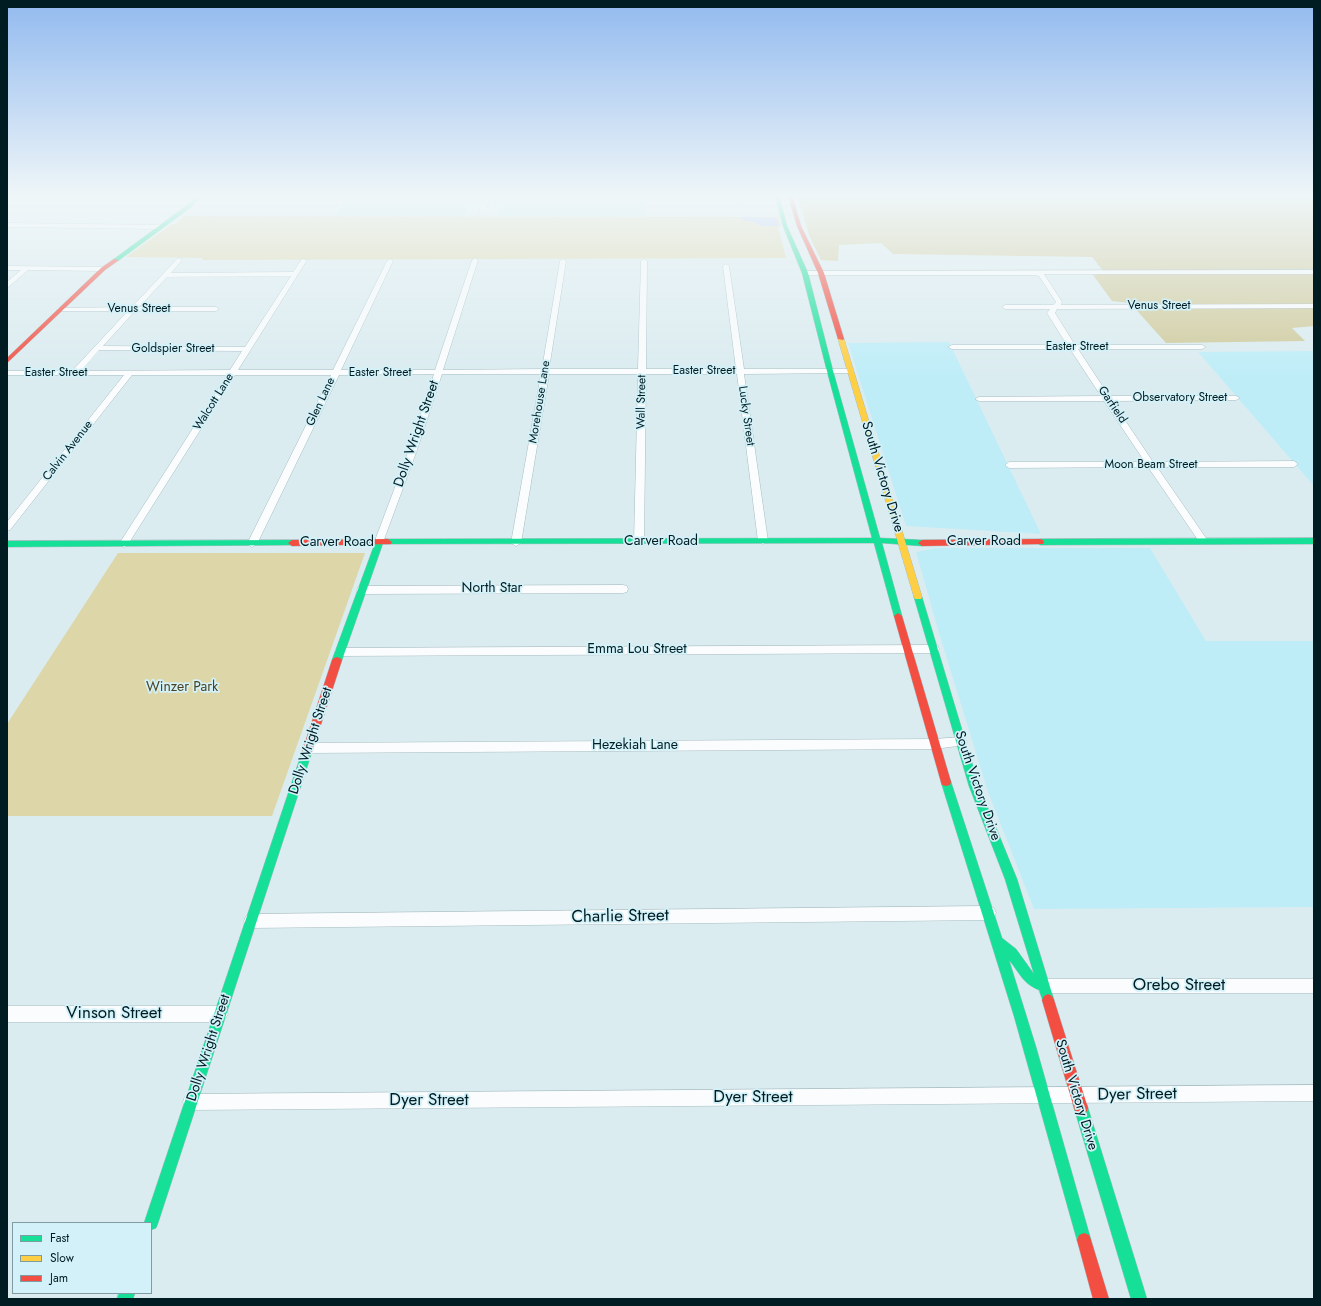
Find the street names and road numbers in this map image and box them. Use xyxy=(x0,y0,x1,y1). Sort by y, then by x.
street label: Venus Street xyxy=(1128,299,1190,313)
street label: Venus Street xyxy=(108,302,170,316)
street label: Easter Street xyxy=(1046,340,1108,354)
street label: Goldspier Street xyxy=(132,342,214,356)
street label: Morehouse Lane xyxy=(526,359,554,445)
street label: Easter Street xyxy=(673,364,735,378)
street label: Easter Street xyxy=(25,366,87,380)
street label: Easter Street xyxy=(349,366,411,380)
street label: Walcott Lane xyxy=(191,371,237,433)
street label: Glen Lane xyxy=(304,375,338,429)
street label: Wall Street xyxy=(634,375,650,429)
street label: Dolly Wright Street xyxy=(391,379,443,489)
street label: Garfield xyxy=(1094,384,1130,426)
street label: Lucky Street xyxy=(735,385,757,447)
street label: Observatory Street xyxy=(1133,391,1227,405)
street label: Calvin Avenue xyxy=(40,418,96,484)
street label: South Victory Drive xyxy=(857,420,907,534)
street label: Moon Beam Street xyxy=(1105,458,1197,472)
street label: Carver Road xyxy=(624,534,698,550)
street label: Carver Road xyxy=(947,534,1021,550)
street label: Carver Road xyxy=(300,535,374,551)
street label: North Star xyxy=(462,581,522,597)
street label: Emma Lou Street xyxy=(587,642,687,658)
street label: Dolly Wright Street xyxy=(286,685,336,797)
street label: South Victory Drive xyxy=(950,729,1004,843)
street label: Hezekiah Lane xyxy=(592,738,678,754)
street label: Charlie Street xyxy=(571,906,669,928)
street label: Orebo Street xyxy=(1133,976,1225,996)
street label: Dolly Wright Street xyxy=(184,992,234,1104)
street label: Vinson Street xyxy=(66,1004,162,1024)
street label: South Victory Drive xyxy=(1051,1038,1101,1152)
street label: Dyer Street xyxy=(1097,1084,1177,1106)
street label: Dyer Street xyxy=(713,1088,793,1108)
street label: Dyer Street xyxy=(389,1091,469,1111)

